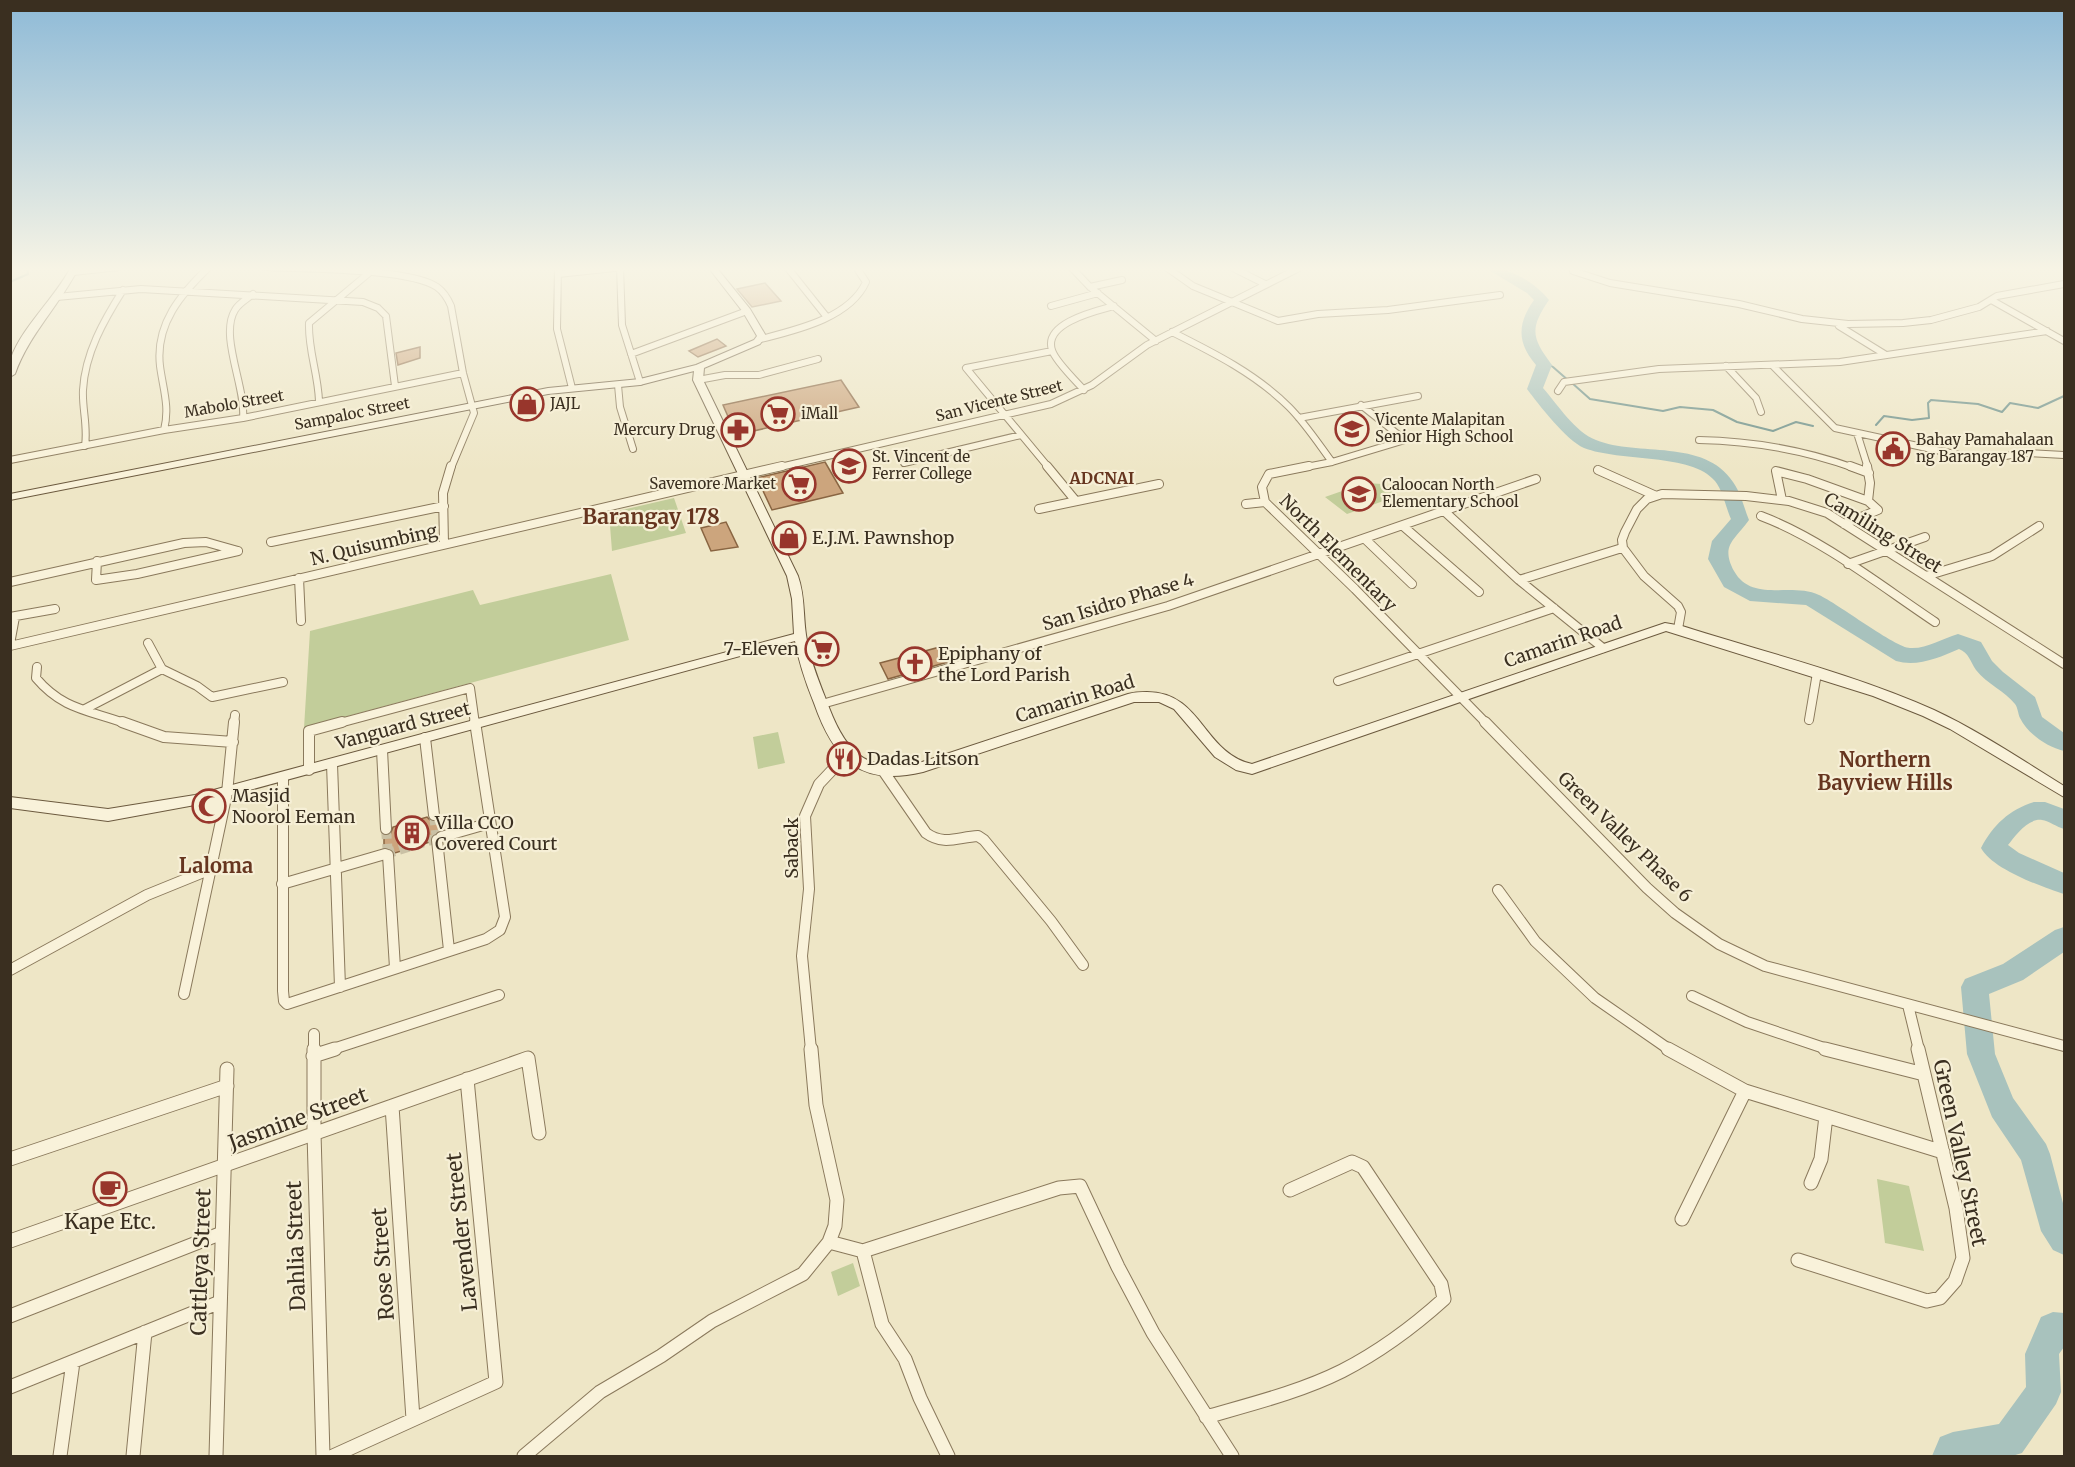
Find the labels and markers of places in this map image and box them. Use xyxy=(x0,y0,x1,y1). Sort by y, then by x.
shop icon: JAJL xyxy=(509,386,545,422)
place label: JAJL xyxy=(549,394,581,413)
supermarket icon: iMall xyxy=(760,396,796,432)
place label: iMall xyxy=(801,404,839,423)
place label: Vicente Malapitan Senior High School xyxy=(1374,410,1514,446)
school or university icon: Vicente Malapitan Senior High School xyxy=(1334,411,1370,447)
pharmacy icon: Mercury Drug xyxy=(720,412,756,448)
place label: Mercury Drug xyxy=(614,420,715,439)
place label: Bahay Pamahalaan ng Barangay 187 xyxy=(1916,430,2054,466)
public building icon: Bahay Pamahalaan ng Barangay 187 xyxy=(1875,431,1911,467)
place label: St. Vincent de Ferrer College xyxy=(872,447,972,483)
school or university icon: St. Vincent de Ferrer College xyxy=(831,448,867,484)
supermarket icon: Savemore Market xyxy=(781,466,817,502)
place label: Savemore Market xyxy=(649,474,776,493)
place label: Caloocan North Elementary School xyxy=(1382,475,1519,511)
school or university icon: Caloocan North Elementary School xyxy=(1341,476,1377,512)
shop icon: E.J.M. Pawnshop xyxy=(771,520,807,556)
place label: E.J.M. Pawnshop xyxy=(812,526,954,549)
supermarket icon: 7-Eleven xyxy=(804,631,840,667)
place label: 7-Eleven xyxy=(723,637,799,660)
place label: Epiphany of the Lord Parish xyxy=(938,642,1070,686)
church icon: Epiphany of the Lord Parish xyxy=(897,646,933,682)
restaurant icon: Dadas Litson xyxy=(826,741,862,777)
place label: Dadas Litson xyxy=(867,747,979,770)
place label: Masjid Noorol Eeman xyxy=(232,784,355,828)
mosque icon: Masjid Noorol Eeman xyxy=(191,788,227,824)
place label: Villa CCO Covered Court xyxy=(434,811,557,855)
building icon: Villa CCO Covered Court xyxy=(394,815,430,851)
cafe icon: Kape Etc. xyxy=(92,1171,128,1207)
place label: Kape Etc. xyxy=(64,1208,156,1235)

